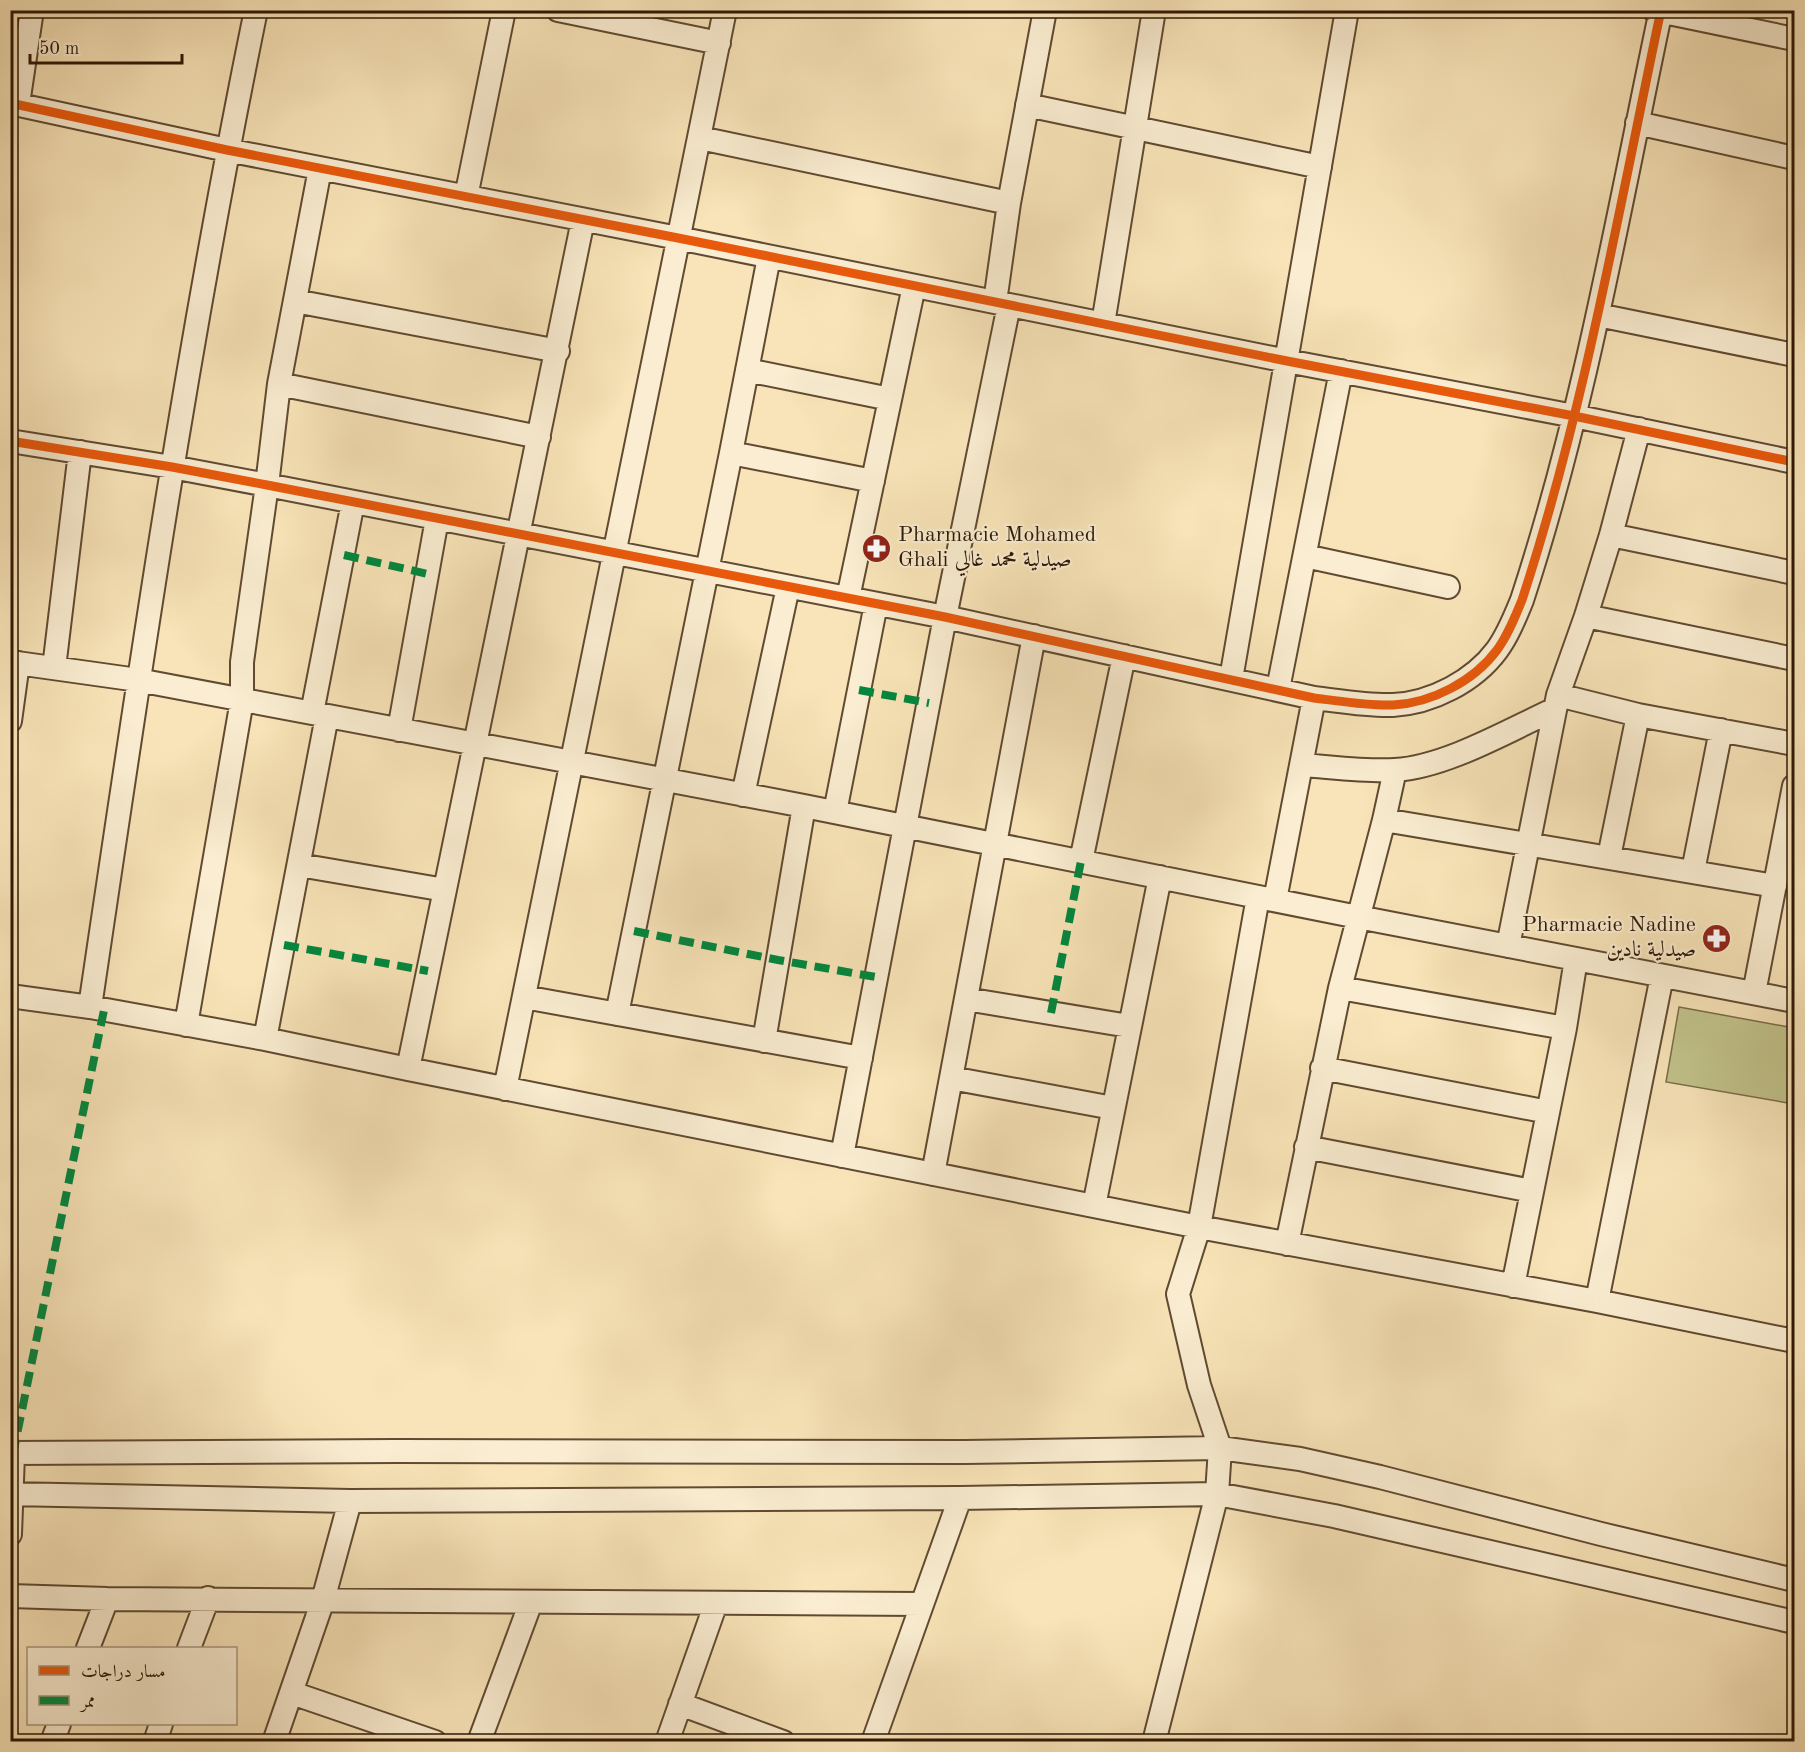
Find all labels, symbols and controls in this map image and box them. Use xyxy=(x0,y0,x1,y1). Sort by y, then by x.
scale bar xyxy=(30,27,182,65)
text: 50 m xyxy=(39,40,79,58)
place label: Pharmacie Mohamed Ghali صيدلية محمد غالي xyxy=(898,524,1096,577)
pharmacy icon: Pharmacie Mohamed Ghali صيدلية محمد غالي xyxy=(861,532,893,564)
place label: Pharmacie Nadine صيدلية نادين xyxy=(1522,914,1696,961)
pharmacy icon: Pharmacie Nadine صيدلية نادين xyxy=(1701,922,1733,954)
legend xyxy=(27,1647,237,1725)
text: مسار دراجات xyxy=(81,1663,165,1682)
text: ممر xyxy=(79,1693,95,1713)

